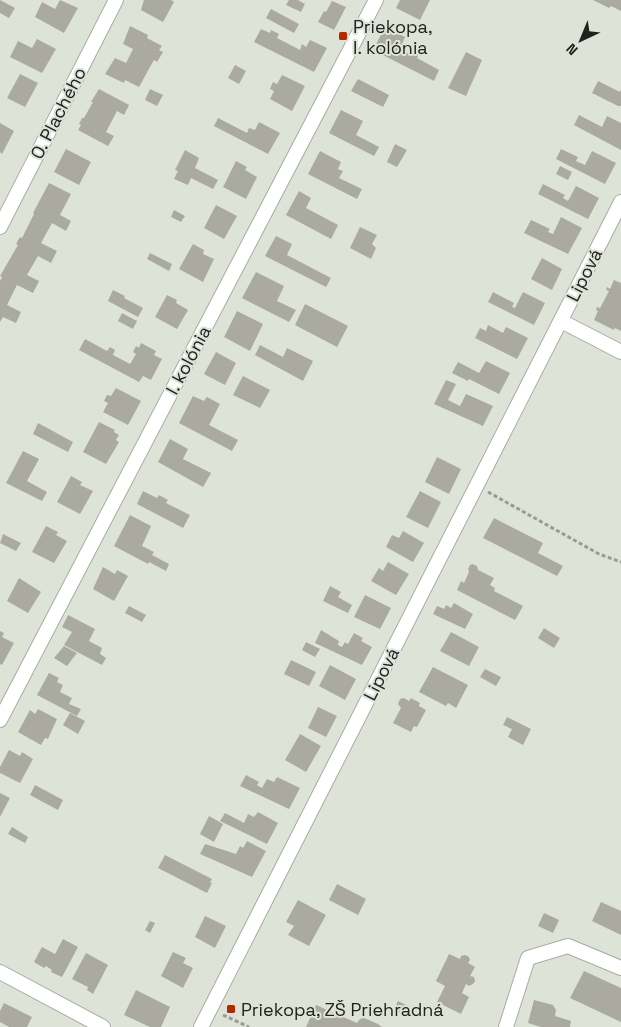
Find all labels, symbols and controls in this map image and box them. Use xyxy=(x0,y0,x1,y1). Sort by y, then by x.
place label: Priekopa, I. kolónia xyxy=(353,15,432,59)
north arrow xyxy=(556,15,606,65)
marker: Priekopa, I. kolónia xyxy=(337,30,349,42)
text: N xyxy=(562,40,582,59)
street label: O. Plachého xyxy=(25,63,91,163)
street label: Lipová xyxy=(561,245,607,305)
street label: I. kolónia xyxy=(160,322,216,398)
street label: Lipová xyxy=(358,644,404,704)
place label: Priekopa, ZŠ Priehradná xyxy=(241,998,444,1021)
marker: Priekopa, ZŠ Priehradná xyxy=(225,1003,237,1015)

